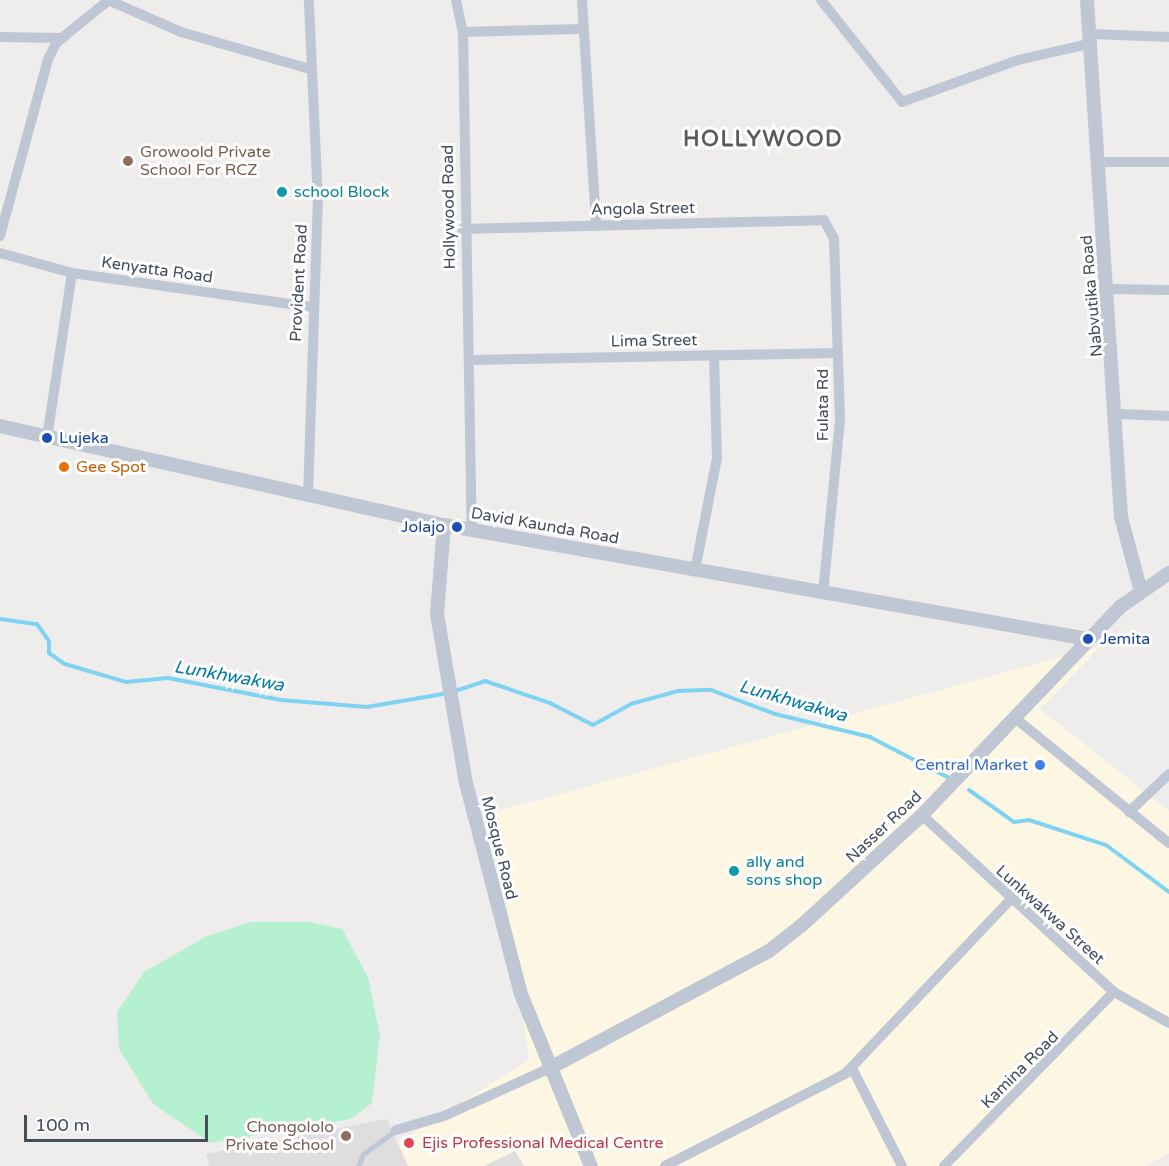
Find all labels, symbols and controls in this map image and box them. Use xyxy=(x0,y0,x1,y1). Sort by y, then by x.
district label: HOLLYWOOD xyxy=(683,127,843,153)
place label: Growoold Private School For RCZ xyxy=(140,142,271,180)
street label: Hollywood Road xyxy=(438,145,460,269)
marker: Growoold Private School For RCZ xyxy=(121,154,135,168)
place label: school Block xyxy=(294,182,389,202)
marker: school Block xyxy=(275,185,289,199)
street label: Angola Street xyxy=(591,198,695,220)
street label: Provident Road xyxy=(286,224,312,342)
street label: Nabvutika Road xyxy=(1077,234,1107,358)
street label: Kenyatta Road xyxy=(100,253,214,287)
street label: Lima Street xyxy=(610,331,698,351)
street label: Fulata Rd xyxy=(813,369,833,441)
place label: Lujeka xyxy=(59,428,109,448)
marker: Lujeka xyxy=(40,431,54,445)
place label: Gee Spot xyxy=(76,457,146,477)
marker: Gee Spot xyxy=(57,460,71,474)
street label: David Kaunda Road xyxy=(469,504,621,548)
place label: Jolajo xyxy=(401,517,445,537)
marker: Jolajo xyxy=(450,520,464,534)
place label: Jemita xyxy=(1100,629,1150,649)
marker: Jemita xyxy=(1081,632,1095,646)
water label: Lunkhwakwa xyxy=(172,656,286,696)
water label: Lunkhwakwa xyxy=(737,675,849,727)
place label: Central Market xyxy=(915,755,1028,775)
marker: Central Market xyxy=(1033,758,1047,772)
street label: Nasser Road xyxy=(842,787,926,867)
street label: Mosque Road xyxy=(477,794,521,902)
place label: ally and sons shop xyxy=(746,852,822,890)
street label: Lunkwakwa Street xyxy=(992,861,1108,969)
marker: ally and sons shop xyxy=(727,864,741,878)
street label: Kamina Road xyxy=(977,1027,1063,1113)
scale bar xyxy=(27,1103,212,1141)
text: 100 m xyxy=(35,1114,90,1136)
place label: Chongololo Private School xyxy=(225,1117,334,1155)
marker: Chongololo Private School xyxy=(339,1129,353,1143)
place label: Ejis Professional Medical Centre xyxy=(422,1133,663,1153)
marker: Ejis Professional Medical Centre xyxy=(400,1134,418,1152)

